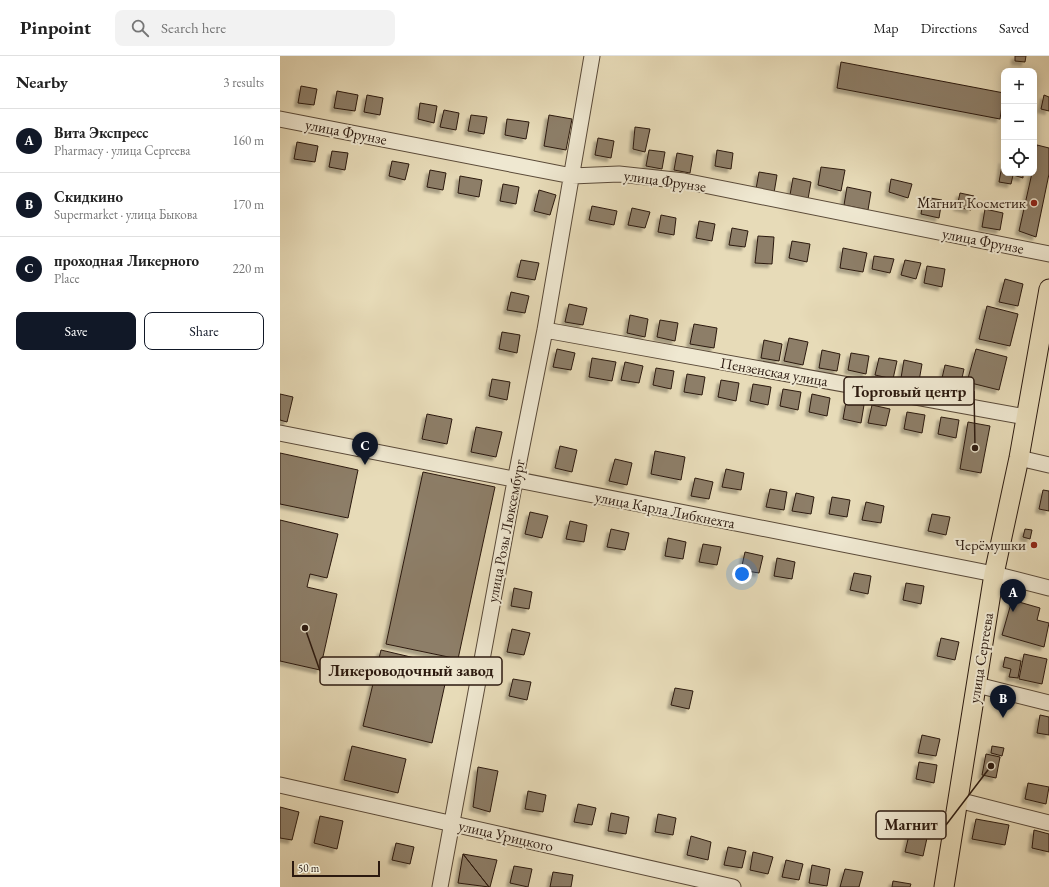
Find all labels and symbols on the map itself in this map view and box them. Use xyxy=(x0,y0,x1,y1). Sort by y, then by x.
street label: улица Фрунзе xyxy=(304,114,389,149)
street label: улица Фрунзе xyxy=(623,165,708,196)
place label: Магнит Косметик xyxy=(917,193,1026,212)
marker: Магнит Косметик xyxy=(1029,198,1039,208)
street label: улица Фрунзе xyxy=(941,223,1026,258)
street label: Пензенская улица xyxy=(719,353,829,390)
callout: Торговый центр xyxy=(844,377,974,405)
text: Торговый центр xyxy=(852,381,966,402)
pin: C xyxy=(352,432,378,465)
street label: улица Розы Люксембург xyxy=(482,457,529,604)
street label: улица Карла Либкнехта xyxy=(593,487,737,532)
place label: Черёмушки xyxy=(955,535,1026,554)
marker: Черёмушки xyxy=(1029,540,1039,550)
your location xyxy=(732,564,752,584)
pin: A xyxy=(1000,579,1026,612)
street label: улица Сергеева xyxy=(964,611,997,705)
callout: Ликероводочный завод xyxy=(320,657,502,685)
text: Ликероводочный завод xyxy=(328,660,494,681)
pin: B xyxy=(990,685,1016,718)
callout: Магнит xyxy=(876,811,946,839)
text: Магнит xyxy=(884,814,939,835)
street label: улица Урицкого xyxy=(457,815,555,856)
scale bar xyxy=(292,859,380,878)

